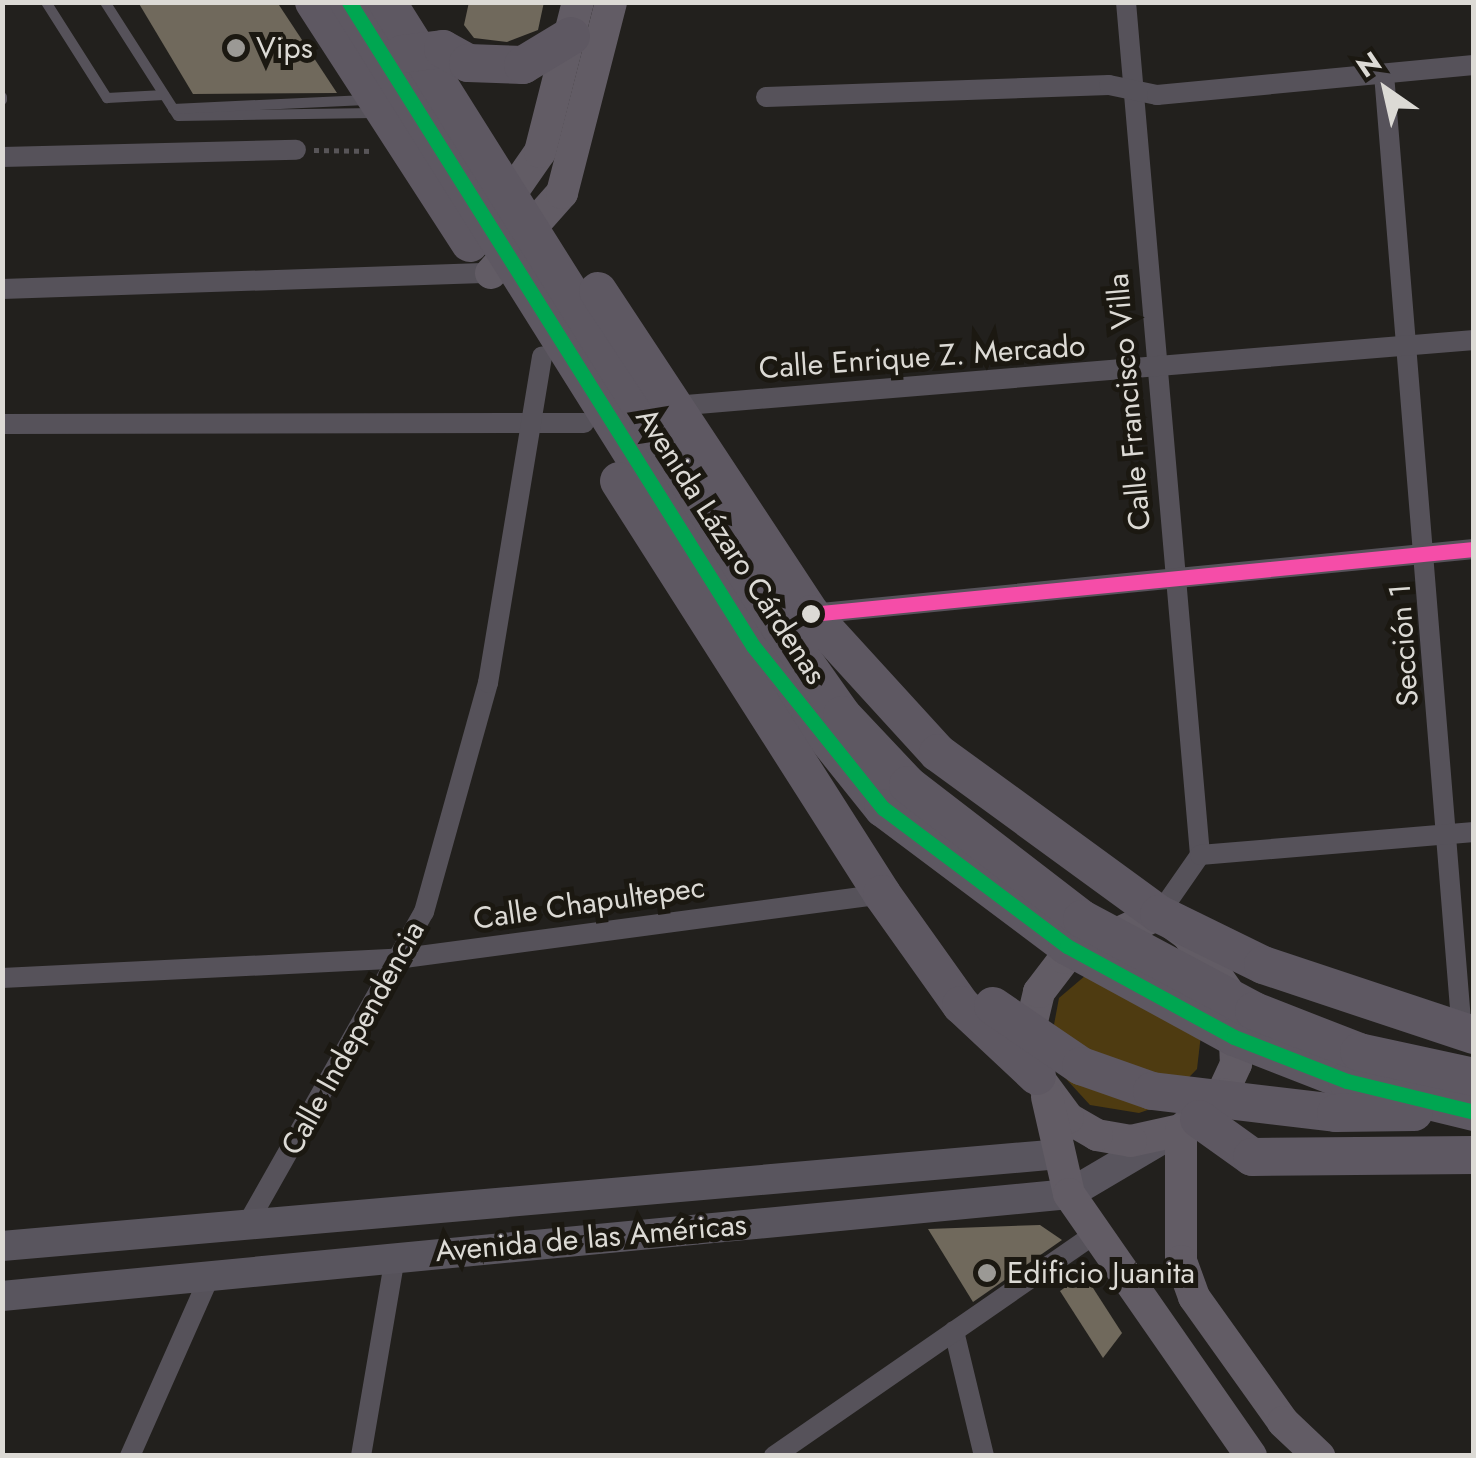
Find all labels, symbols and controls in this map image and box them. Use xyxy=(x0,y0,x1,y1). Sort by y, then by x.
place label: Vips xyxy=(256,30,313,66)
marker: Vips xyxy=(225,37,247,59)
north arrow xyxy=(1336,40,1436,140)
text: N xyxy=(1348,42,1390,88)
street label: Calle Francisco Villa xyxy=(1100,272,1158,532)
street label: Calle Enrique Z. Mercado xyxy=(758,328,1086,386)
street label: Avenida Lázaro Cárdenas xyxy=(628,401,834,691)
street label: Sección 1 xyxy=(1382,582,1426,708)
unlabelled marker xyxy=(801,604,821,624)
street label: Calle Chapultepec xyxy=(471,869,707,937)
street label: Calle Independencia xyxy=(274,915,432,1161)
street label: Avenida de las Américas xyxy=(434,1206,748,1270)
place label: Edificio Juanita xyxy=(1007,1255,1195,1291)
marker: Edificio Juanita xyxy=(976,1262,998,1284)

